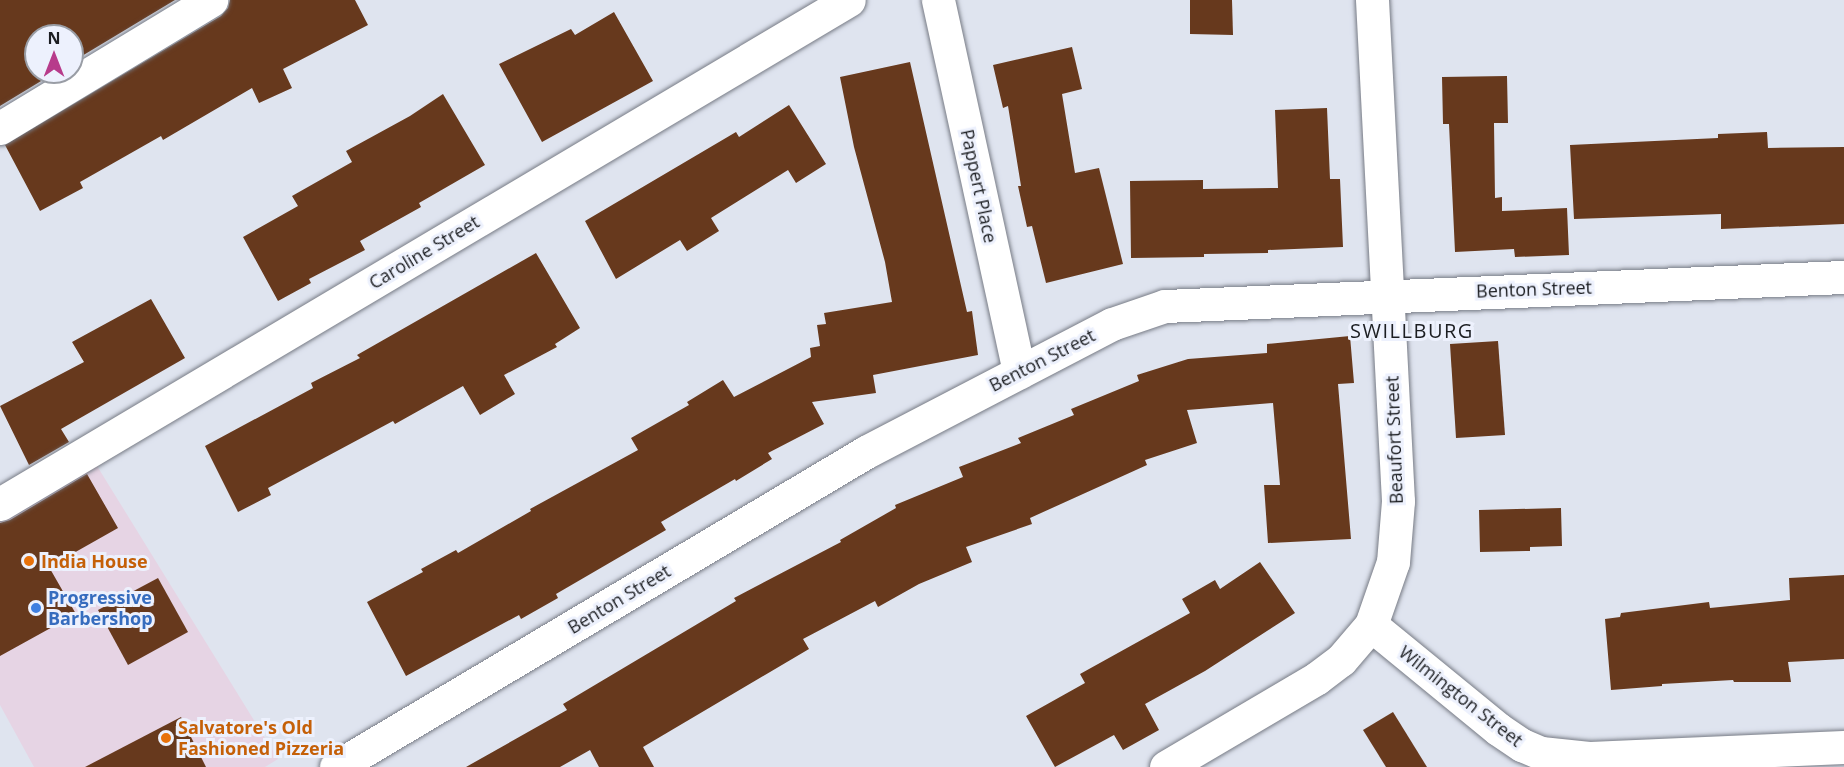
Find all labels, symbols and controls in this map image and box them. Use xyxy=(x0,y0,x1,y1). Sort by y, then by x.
north arrow xyxy=(24,24,84,84)
text: N xyxy=(47,27,61,49)
street label: Pappert Place xyxy=(956,127,1002,245)
street label: Caroline Street xyxy=(365,211,483,293)
street label: Benton Street xyxy=(1476,276,1592,302)
district label: SWILLBURG xyxy=(1350,318,1474,342)
street label: Benton Street xyxy=(985,324,1099,396)
street label: Beaufort Street xyxy=(1381,375,1407,505)
place label: India House xyxy=(41,550,148,572)
marker: India House xyxy=(22,554,36,568)
street label: Benton Street xyxy=(564,560,674,638)
place label: Progressive Barbershop xyxy=(48,587,153,630)
marker: Progressive Barbershop xyxy=(29,601,43,615)
street label: Wilmington Street xyxy=(1395,641,1527,751)
place label: Salvatore's Old Fashioned Pizzeria xyxy=(178,717,344,760)
marker: Salvatore's Old Fashioned Pizzeria xyxy=(159,731,173,745)

